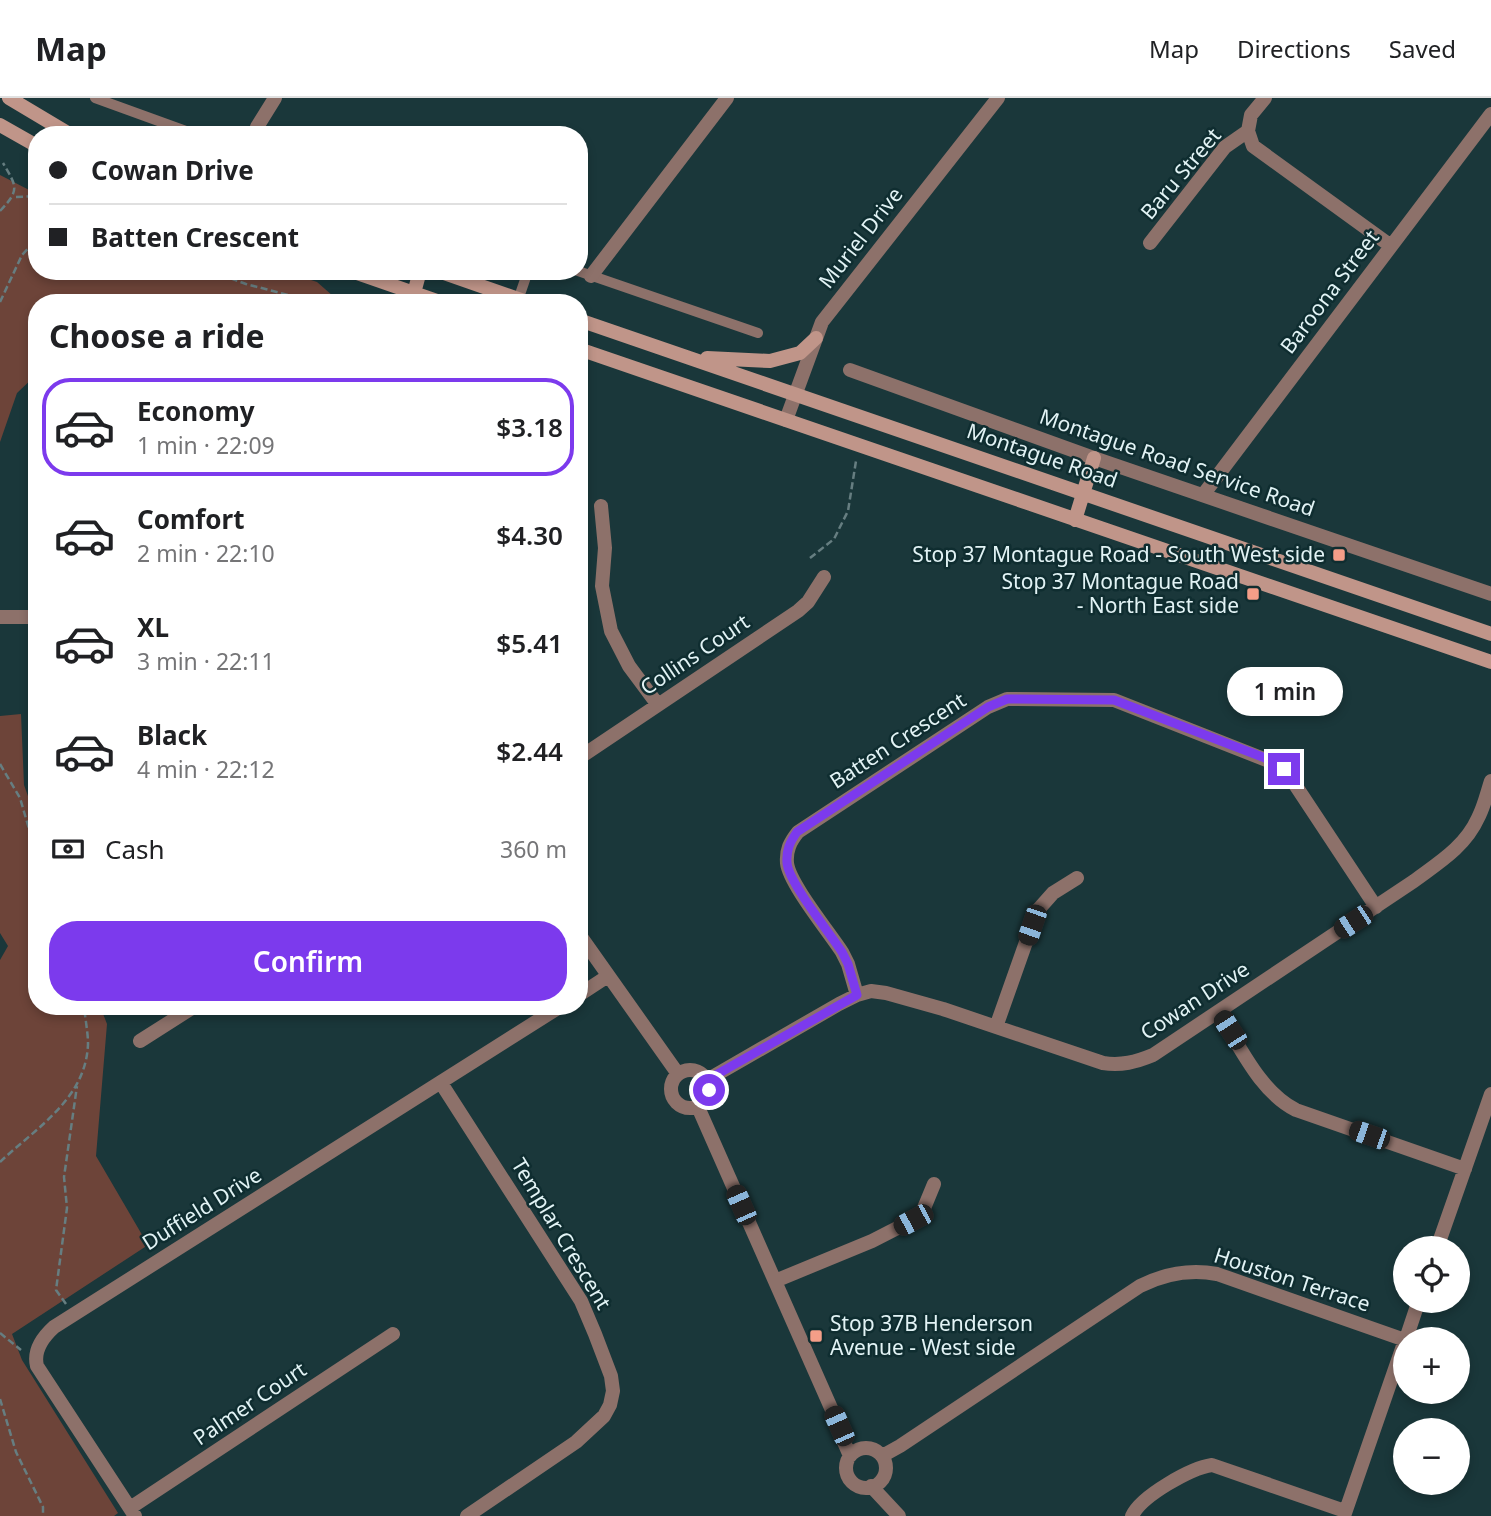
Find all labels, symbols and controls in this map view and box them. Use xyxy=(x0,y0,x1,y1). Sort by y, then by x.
text: Map xyxy=(35,26,107,71)
text: Map xyxy=(1149,32,1199,65)
text: Directions xyxy=(1237,32,1351,65)
text: Saved xyxy=(1389,32,1456,65)
street label: Baru Street xyxy=(1134,121,1227,225)
text: Cowan Drive xyxy=(91,152,254,188)
street label: Muriel Drive xyxy=(812,181,908,294)
text: Batten Crescent xyxy=(91,219,299,255)
street label: Baroona Street xyxy=(1274,224,1385,359)
text: Choose a ride xyxy=(49,314,265,357)
text: Economy xyxy=(137,393,255,429)
icon: car xyxy=(53,396,116,459)
street label: Montague Road Service Road xyxy=(1036,402,1319,522)
text: $3.18 xyxy=(496,409,563,445)
street label: Montague Road xyxy=(963,416,1121,494)
text: 1 min · 22:09 xyxy=(137,429,275,461)
text: Comfort xyxy=(137,501,245,537)
icon: car xyxy=(53,504,116,567)
text: $4.30 xyxy=(496,517,563,553)
text: 2 min · 22:10 xyxy=(137,537,275,569)
place label: Stop 37 Montague Road - South West side xyxy=(912,540,1325,568)
marker: Stop 37 Montague Road - South West side xyxy=(1331,547,1347,563)
place label: Stop 37 Montague Road - North East side xyxy=(1002,567,1239,619)
marker: Stop 37 Montague Road - North East side xyxy=(1245,586,1261,602)
street label: Collins Court xyxy=(634,607,755,701)
text: XL xyxy=(137,609,169,645)
icon: car xyxy=(53,612,116,675)
text: $5.41 xyxy=(496,625,563,661)
text: 3 min · 22:11 xyxy=(137,645,275,677)
callout: 1 min xyxy=(1226,668,1342,716)
text: 1 min xyxy=(1254,675,1316,707)
street label: Batten Crescent xyxy=(824,685,971,795)
text: Black xyxy=(137,717,207,753)
icon: car xyxy=(53,720,116,783)
text: $2.44 xyxy=(496,733,563,769)
text: 4 min · 22:12 xyxy=(137,753,275,785)
route end xyxy=(1268,753,1300,785)
icon: cash xyxy=(49,830,87,868)
text: Cash xyxy=(105,831,165,867)
text: 360 m xyxy=(500,833,567,865)
car xyxy=(1016,902,1049,948)
car xyxy=(1330,902,1377,942)
button: Confirm xyxy=(49,921,567,1001)
street label: Cowan Drive xyxy=(1135,955,1254,1046)
car xyxy=(1210,1007,1251,1053)
route start xyxy=(693,1074,725,1106)
car xyxy=(1346,1118,1393,1152)
street label: Templar Crescent xyxy=(506,1153,618,1315)
street label: Duffield Drive xyxy=(136,1160,266,1256)
car xyxy=(723,1182,760,1228)
car xyxy=(890,1201,937,1239)
map controls xyxy=(1393,1236,1470,1495)
button: locate xyxy=(1393,1236,1470,1313)
street label: Houston Terrace xyxy=(1211,1241,1374,1318)
place label: Stop 37B Henderson Avenue - West side xyxy=(830,1309,1033,1361)
button: + xyxy=(1393,1327,1470,1404)
marker: Stop 37B Henderson Avenue - West side xyxy=(808,1328,824,1344)
street label: Palmer Court xyxy=(187,1355,312,1451)
car xyxy=(821,1403,858,1449)
button: − xyxy=(1393,1418,1470,1495)

